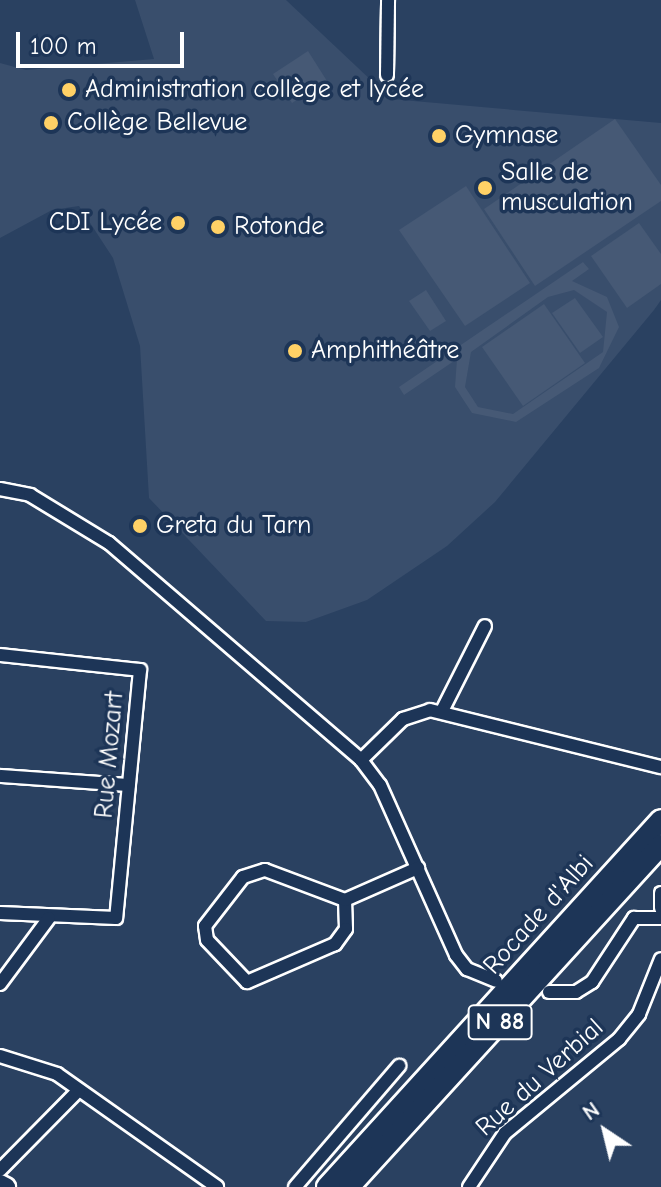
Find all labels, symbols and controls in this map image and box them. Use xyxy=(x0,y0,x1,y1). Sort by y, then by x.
scale bar xyxy=(20,16,188,66)
text: 100 m xyxy=(30,32,97,60)
place label: Administration collège et lycée xyxy=(85,74,424,106)
marker: Administration collège et lycée xyxy=(60,81,78,99)
place label: Collège Bellevue xyxy=(67,107,247,139)
marker: Collège Bellevue xyxy=(42,114,60,132)
place label: Gymnase xyxy=(455,120,558,152)
marker: Gymnase xyxy=(430,127,448,145)
place label: Salle de musculation xyxy=(501,157,633,218)
marker: Salle de musculation xyxy=(476,179,494,197)
place label: CDI Lycée xyxy=(49,207,162,239)
place label: Rotonde xyxy=(234,211,324,243)
marker: CDI Lycée xyxy=(169,214,187,232)
marker: Rotonde xyxy=(209,218,227,236)
place label: Amphithéâtre xyxy=(311,335,459,367)
marker: Amphithéâtre xyxy=(286,342,304,360)
place label: Greta du Tarn xyxy=(156,510,311,542)
marker: Greta du Tarn xyxy=(131,517,149,535)
street label: Rue Mozart xyxy=(89,690,131,820)
street label: Rocade d'Albi xyxy=(477,849,601,981)
road number: N 88 xyxy=(466,1002,534,1042)
street label: Rue du Verbial xyxy=(470,1013,610,1143)
north arrow xyxy=(565,1091,645,1171)
text: N xyxy=(578,1097,605,1126)

